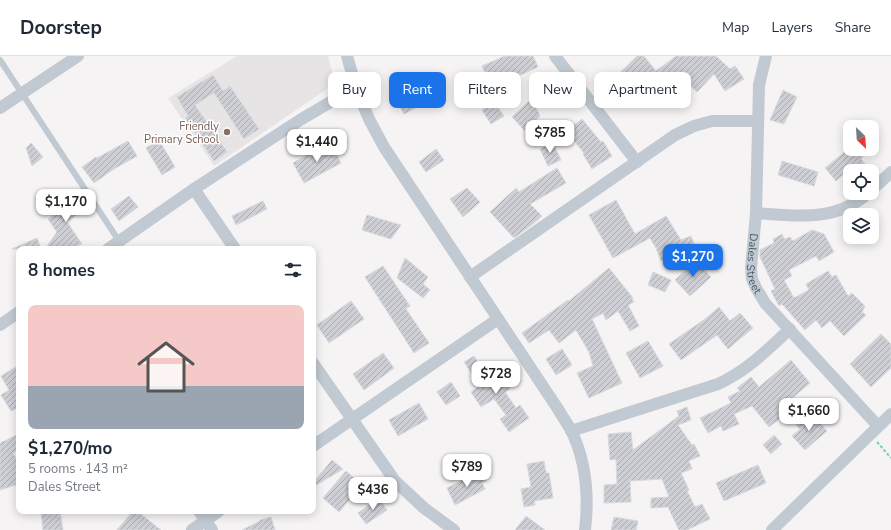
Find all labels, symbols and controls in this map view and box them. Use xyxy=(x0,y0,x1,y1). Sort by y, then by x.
text: Doorstep xyxy=(20,15,102,41)
text: Map xyxy=(722,18,749,37)
text: Layers xyxy=(771,18,813,37)
text: Share xyxy=(835,18,871,37)
chip: Buy xyxy=(328,72,381,108)
chip: Rent xyxy=(389,72,446,108)
chip: Filters xyxy=(454,72,521,108)
chip: New xyxy=(529,72,586,108)
chip: Apartment xyxy=(594,72,691,108)
place label: Friendly Primary School xyxy=(144,119,220,147)
pin: $785 xyxy=(526,120,574,154)
north arrow xyxy=(843,120,879,156)
map controls xyxy=(843,120,879,244)
text: $785 xyxy=(534,124,566,142)
marker: Friendly Primary School xyxy=(222,127,232,137)
pin: $1,440 xyxy=(284,129,350,163)
text: $1,440 xyxy=(296,133,338,151)
button: locate xyxy=(843,164,879,200)
pin: $1,170 xyxy=(33,189,99,223)
text: $1,170 xyxy=(45,193,87,211)
button: layers xyxy=(843,208,879,244)
street label: Dales Street xyxy=(743,233,765,297)
pin: $1,270 xyxy=(660,244,726,278)
text: $1,270 xyxy=(672,248,714,266)
text: 8 homes xyxy=(28,259,95,282)
icon: filters xyxy=(282,259,304,281)
icon: home xyxy=(130,331,202,403)
pin: $728 xyxy=(472,361,520,395)
text: $728 xyxy=(480,365,512,383)
pin: $1,660 xyxy=(776,398,842,432)
text: $1,660 xyxy=(788,402,830,420)
text: $1,270/mo xyxy=(28,437,112,460)
pin: $789 xyxy=(443,454,491,488)
text: $789 xyxy=(451,458,483,476)
text: 5 rooms · 143 m² xyxy=(28,460,128,478)
pin: $436 xyxy=(349,477,397,511)
text: Dales Street xyxy=(28,478,100,496)
text: $436 xyxy=(357,481,389,499)

